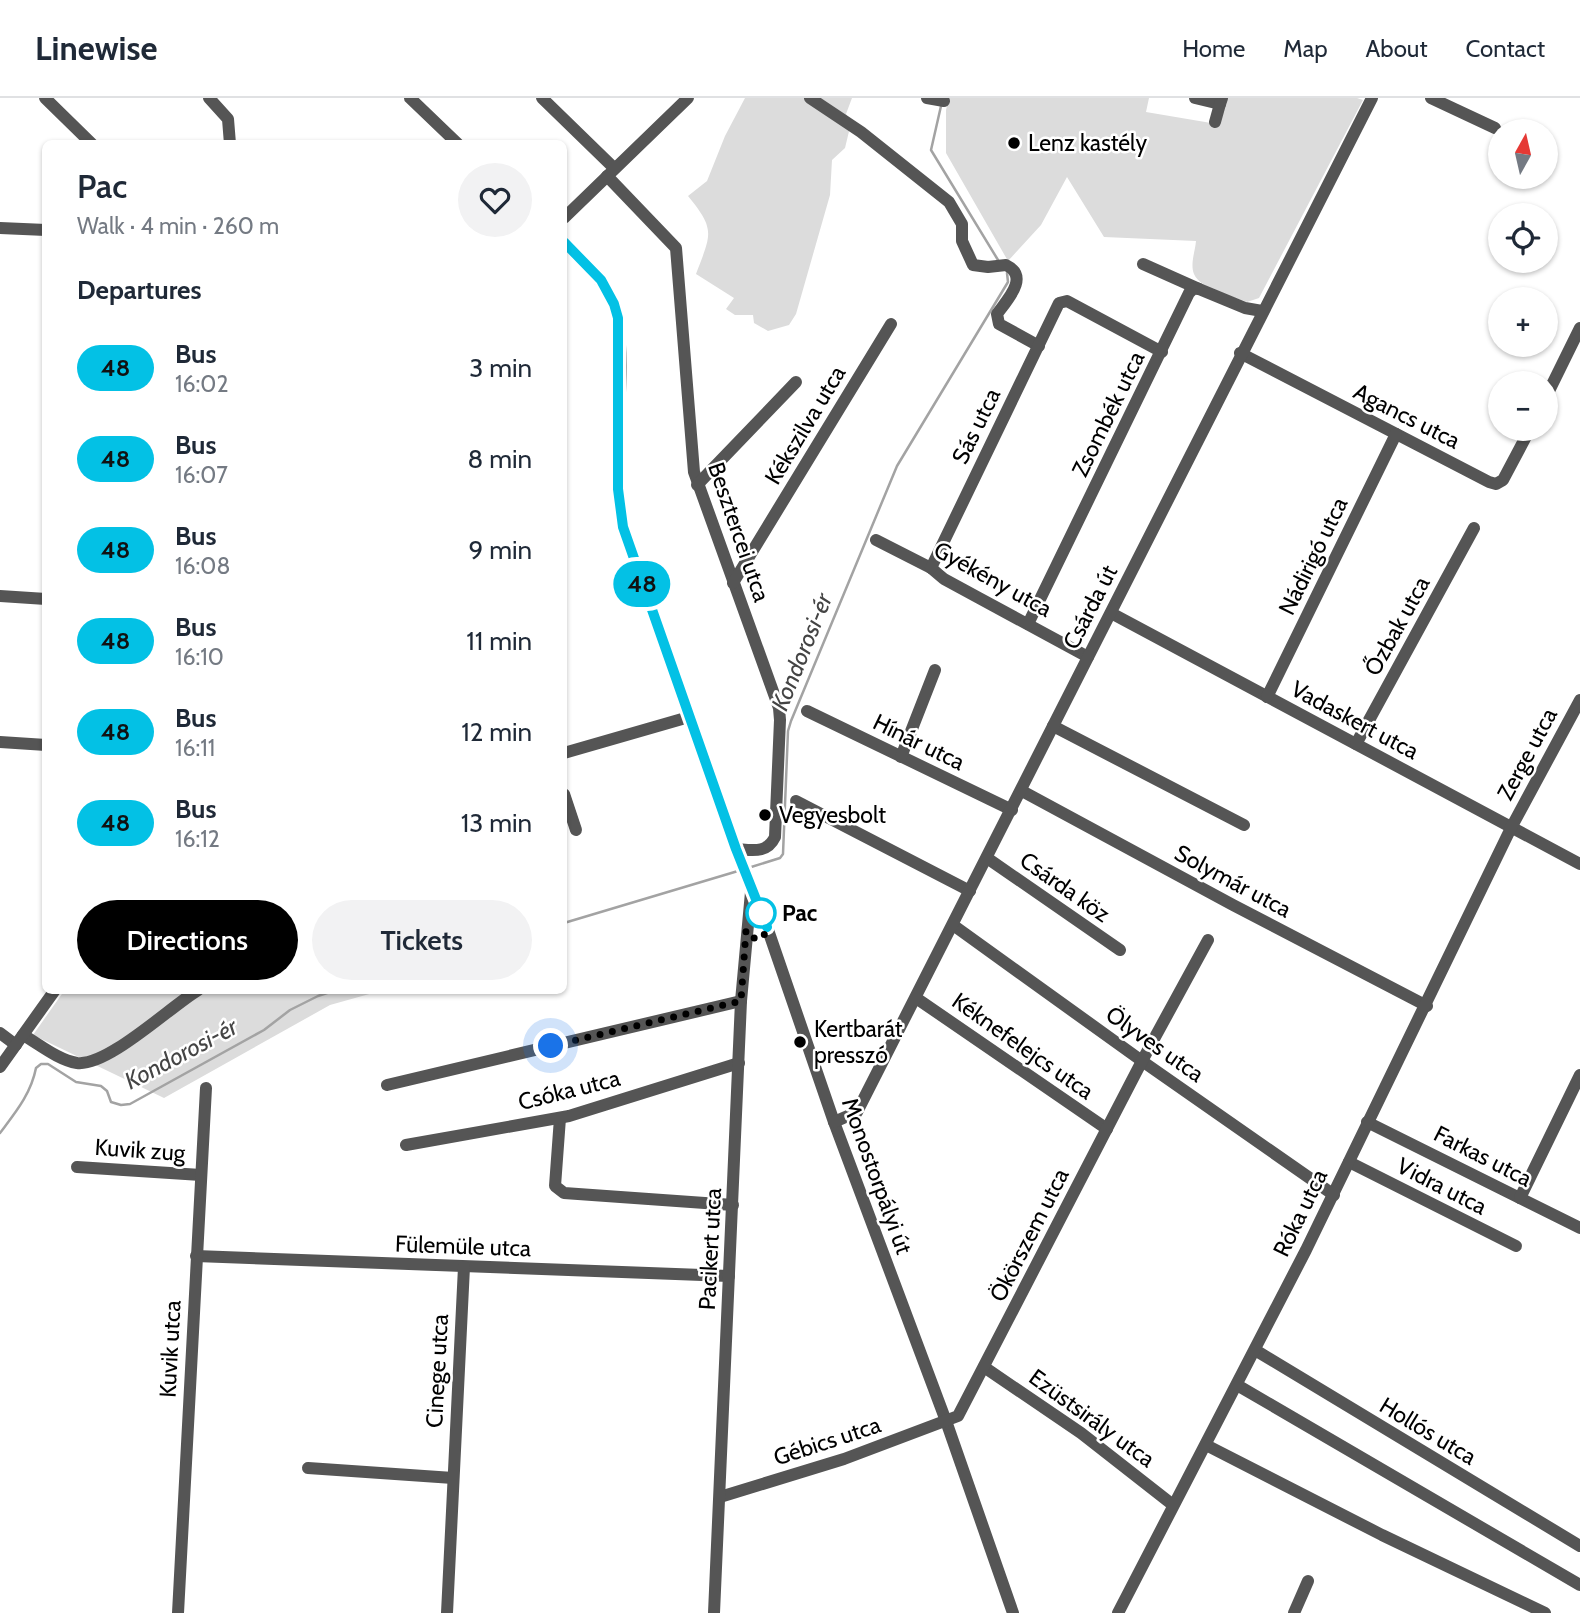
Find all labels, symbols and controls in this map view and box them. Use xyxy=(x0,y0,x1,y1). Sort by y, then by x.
text: Linewise xyxy=(35,28,157,68)
text: Home xyxy=(1182,34,1245,63)
text: Map xyxy=(1283,34,1328,63)
text: About xyxy=(1366,34,1428,63)
text: Contact xyxy=(1466,34,1545,63)
north arrow xyxy=(1488,119,1558,189)
map controls xyxy=(1488,119,1558,441)
place label: Lenz kastély xyxy=(1028,129,1147,157)
marker: Lenz kastély xyxy=(1006,135,1022,151)
button: heart xyxy=(458,163,532,237)
text: Pac xyxy=(77,166,127,206)
button: locate xyxy=(1488,203,1558,273)
text: Walk · 4 min · 260 m xyxy=(77,212,279,240)
text: Departures xyxy=(77,274,201,306)
button: + xyxy=(1488,287,1558,357)
text: Bus xyxy=(175,338,216,370)
street label: Zsombék utca xyxy=(1066,347,1150,481)
text: 3 min xyxy=(469,352,532,384)
text: 48 xyxy=(101,353,130,382)
street label: Kékszilva utca xyxy=(759,361,851,489)
text: 16:02 xyxy=(175,370,228,398)
button: − xyxy=(1488,371,1558,441)
street label: Agancs utca xyxy=(1349,377,1465,455)
street label: Sás utca xyxy=(946,384,1006,468)
text: Bus xyxy=(175,429,216,461)
text: 8 min xyxy=(468,443,532,475)
text: 48 xyxy=(101,444,130,473)
street label: Besztercei utca xyxy=(702,459,776,605)
text: 16:07 xyxy=(175,461,228,489)
street label: Nádirigó utca xyxy=(1273,493,1353,619)
text: Bus xyxy=(175,520,216,552)
text: 9 min xyxy=(469,534,532,566)
text: 48 xyxy=(101,535,130,564)
street label: Gyékény utca xyxy=(929,535,1057,623)
text: 16:08 xyxy=(175,552,230,580)
street label: Csárda út xyxy=(1057,560,1123,654)
line badge: 48 xyxy=(610,561,674,607)
text: 48 xyxy=(627,569,657,598)
street label: Őzbak utca xyxy=(1357,571,1436,680)
water label: Kondorosi-ér xyxy=(765,588,839,715)
text: Bus xyxy=(175,611,216,643)
text: 11 min xyxy=(466,625,532,657)
text: 48 xyxy=(101,626,130,655)
text: 16:10 xyxy=(175,643,224,671)
street label: Vadaskert utca xyxy=(1286,675,1424,765)
text: Bus xyxy=(175,702,216,734)
street label: Zerge utca xyxy=(1491,703,1563,805)
street label: Hínár utca xyxy=(869,708,969,776)
text: 12 min xyxy=(461,716,532,748)
text: 48 xyxy=(101,717,130,746)
text: 16:11 xyxy=(175,734,215,762)
text: Bus xyxy=(175,793,216,825)
place label: Vegyesbolt xyxy=(779,801,886,829)
text: 13 min xyxy=(461,807,532,839)
marker: Vegyesbolt xyxy=(757,807,773,823)
text: 48 xyxy=(101,808,130,837)
text: 16:12 xyxy=(175,825,220,853)
street label: Solymár utca xyxy=(1170,839,1296,923)
street label: Csárda köz xyxy=(1014,846,1116,928)
marker: Pac xyxy=(746,898,776,928)
place label: Pac xyxy=(782,899,817,927)
button: Directions xyxy=(77,900,298,980)
button: Tickets xyxy=(312,900,532,980)
street label: Kéknefelejcs utca xyxy=(947,987,1099,1105)
street label: Ölyves utca xyxy=(1101,1000,1209,1088)
water label: Kondorosi-ér xyxy=(119,1011,244,1095)
place label: Kertbarát presszó xyxy=(814,1015,903,1069)
your location xyxy=(533,1028,568,1063)
marker: Kertbarát presszó xyxy=(792,1034,808,1050)
street label: Csóka utca xyxy=(515,1064,623,1116)
street label: Monostorpályi út xyxy=(836,1094,918,1258)
street label: Farkas utca xyxy=(1429,1119,1537,1193)
street label: Kuvik zug xyxy=(94,1133,187,1167)
street label: Vidra utca xyxy=(1392,1151,1492,1221)
street label: Ökörszem utca xyxy=(983,1164,1075,1306)
street label: Róka utca xyxy=(1267,1165,1333,1261)
street label: Pacikert utca xyxy=(693,1187,727,1311)
street label: Fülemüle utca xyxy=(395,1230,531,1262)
street label: Kuvik utca xyxy=(153,1300,187,1398)
street label: Cinege utca xyxy=(420,1313,454,1429)
street label: Ezüstsirály utca xyxy=(1024,1363,1160,1473)
street label: Hollós utca xyxy=(1375,1391,1481,1471)
street label: Gébics utca xyxy=(770,1411,884,1471)

